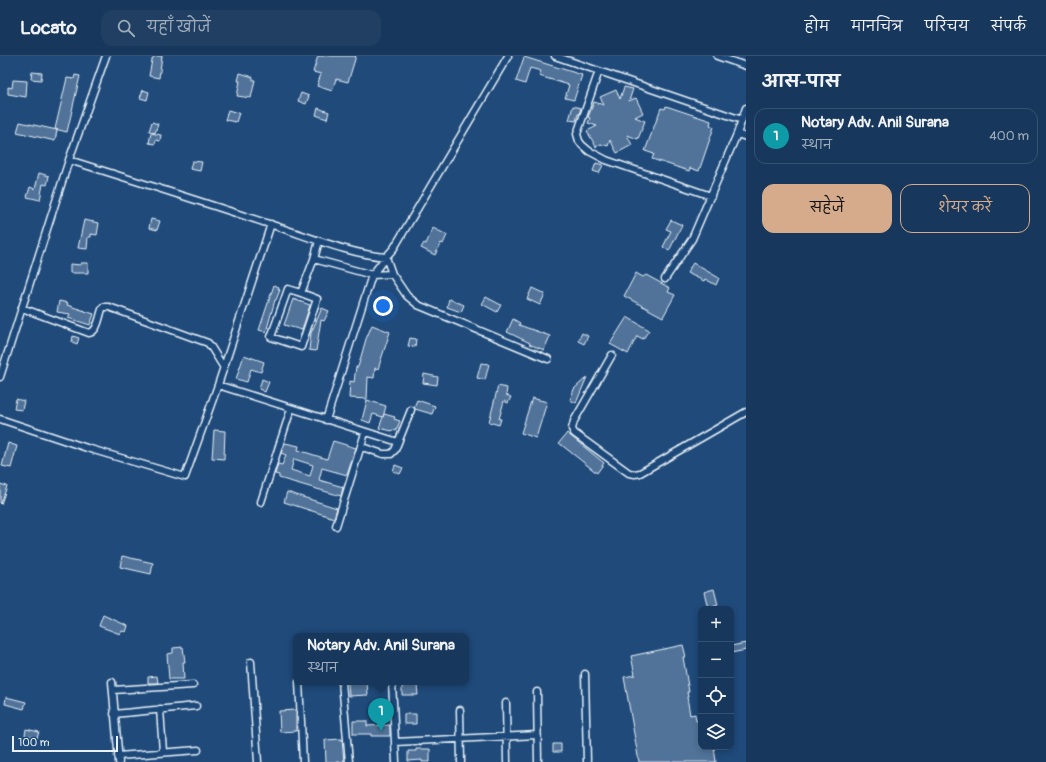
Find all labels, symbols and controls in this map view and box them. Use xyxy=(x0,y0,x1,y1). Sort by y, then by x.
search box xyxy=(101,10,381,46)
text: Locato xyxy=(20,16,77,40)
icon: search xyxy=(115,17,137,39)
text: यहाँ खोजें xyxy=(147,18,211,37)
text: होम xyxy=(805,18,829,35)
text: मानचित्र xyxy=(851,18,903,35)
text: परिचय xyxy=(925,18,969,35)
text: संपर्क xyxy=(991,18,1026,35)
text: आस-पास xyxy=(762,71,840,92)
text: Notary Adv. Anil Surana xyxy=(801,113,949,132)
text: 1 xyxy=(773,128,779,144)
text: 400 m xyxy=(989,128,1029,144)
text: स्थान xyxy=(801,137,832,153)
button: सहेजें xyxy=(762,184,892,233)
button: शेयर करें xyxy=(900,184,1030,233)
your location xyxy=(373,296,393,316)
map controls xyxy=(698,606,734,750)
button: + xyxy=(698,606,734,642)
popup xyxy=(293,633,469,685)
text: Notary Adv. Anil Surana xyxy=(307,636,455,655)
button: − xyxy=(698,642,734,678)
text: स्थान xyxy=(307,660,338,676)
button: locate xyxy=(698,678,734,714)
pin: 1 xyxy=(368,698,394,731)
button: layers xyxy=(698,714,734,750)
scale bar xyxy=(12,734,118,753)
text: 100 m xyxy=(18,736,49,749)

